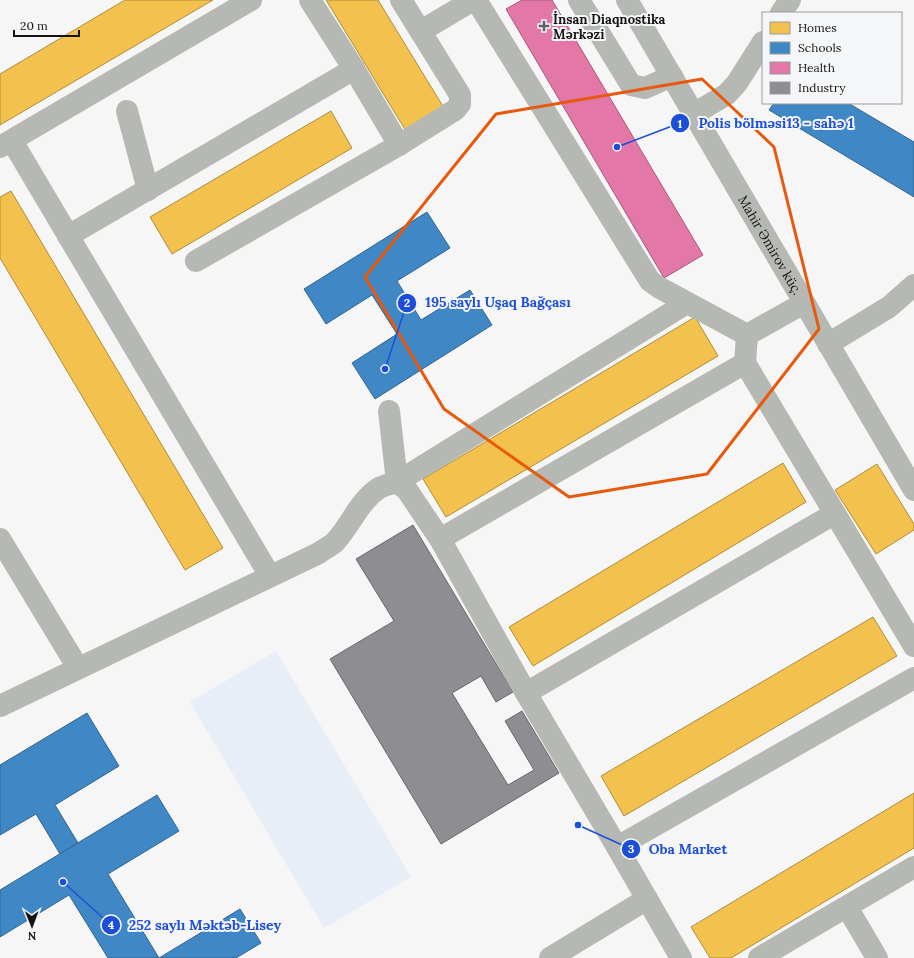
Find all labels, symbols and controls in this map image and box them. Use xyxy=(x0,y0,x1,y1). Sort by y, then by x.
place label: İnsan Diaqnostika Mərkəzi xyxy=(553,11,666,43)
scale bar xyxy=(14,12,79,38)
legend xyxy=(762,12,902,104)
text: 20 m xyxy=(20,18,48,33)
marker: İnsan Diaqnostika Mərkəzi xyxy=(538,20,550,32)
text: Homes xyxy=(798,20,837,35)
text: Schools xyxy=(798,40,842,55)
text: Health xyxy=(798,60,835,75)
text: Industry xyxy=(798,80,846,95)
callout: Polis bölməsi13 - sahə 1 xyxy=(670,110,862,136)
text: Polis bölməsi13 - sahə 1 xyxy=(698,114,854,132)
text: 1 xyxy=(678,116,683,131)
street label: Mahir Əmirov küç. xyxy=(734,193,806,298)
callout: 195 saylı Uşaq Bağçası xyxy=(397,290,579,316)
text: 195 saylı Uşaq Bağçası xyxy=(425,293,571,311)
text: 2 xyxy=(404,295,410,310)
callout: Oba Market xyxy=(621,836,735,862)
text: Oba Market xyxy=(649,840,727,858)
text: 3 xyxy=(628,841,635,856)
north arrow xyxy=(12,906,52,946)
callout: 252 saylı Məktəb-Lisey xyxy=(101,912,290,938)
text: 252 saylı Məktəb-Lisey xyxy=(129,916,281,934)
text: 4 xyxy=(108,917,115,932)
text: N xyxy=(27,929,37,943)

